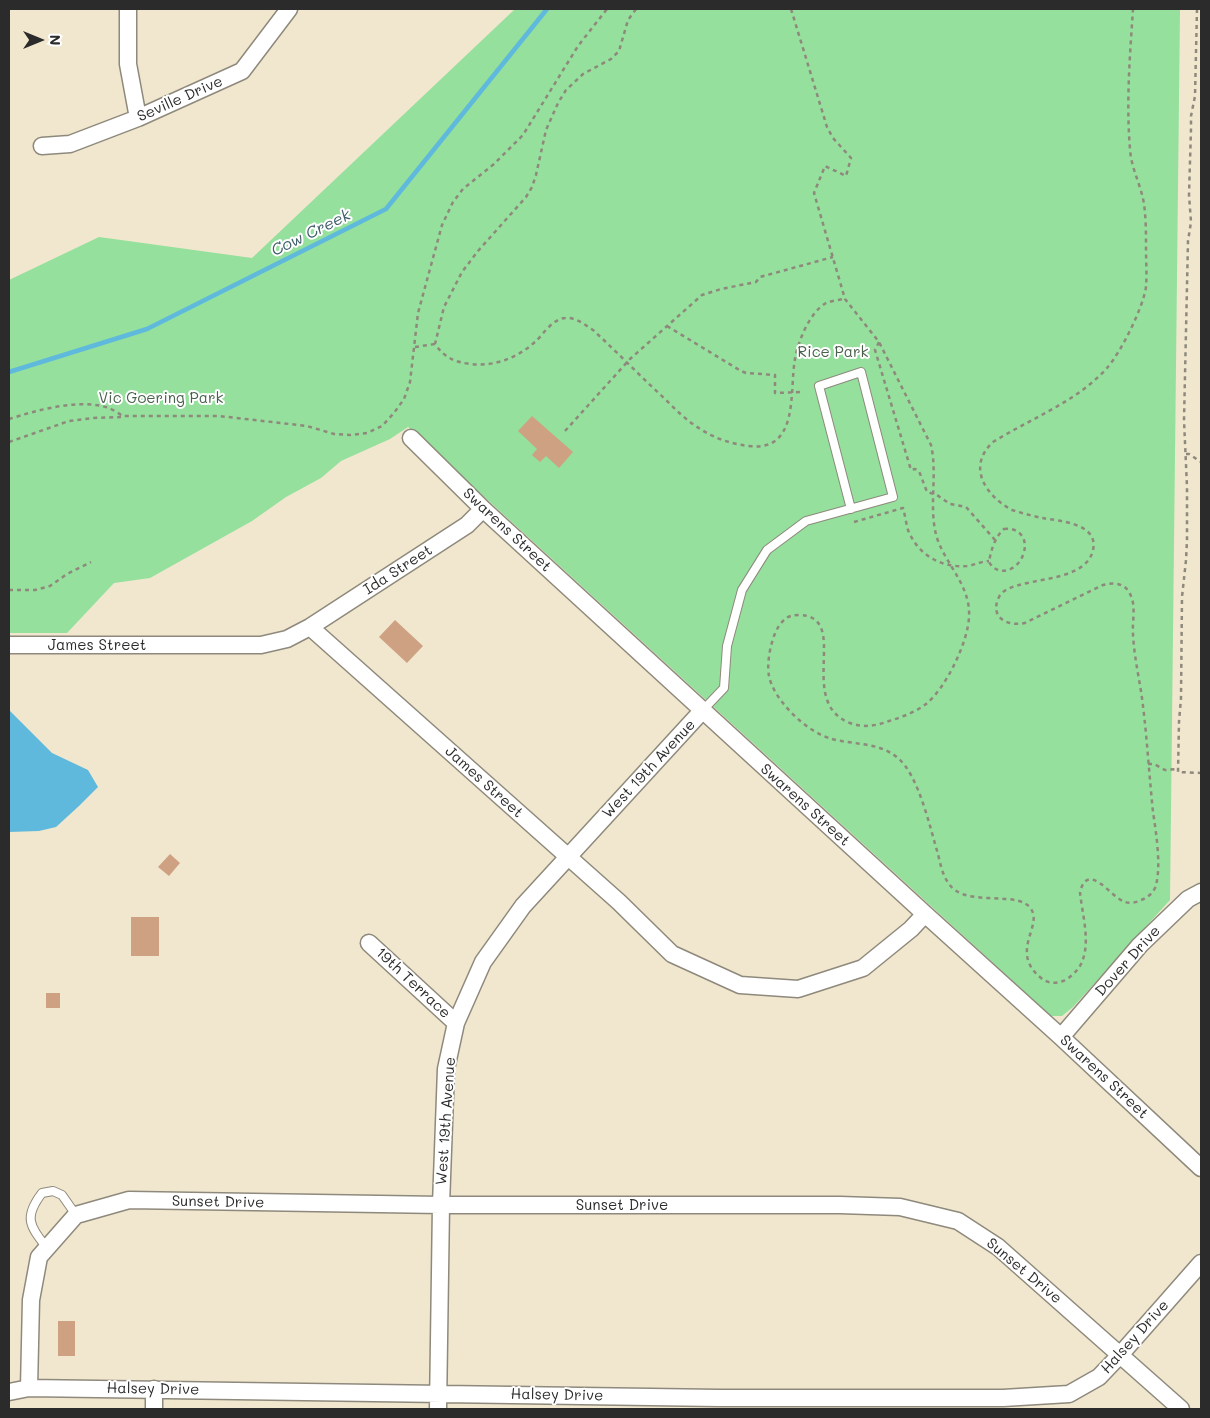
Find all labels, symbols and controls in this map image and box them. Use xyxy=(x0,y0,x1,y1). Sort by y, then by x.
north arrow xyxy=(15,15,65,65)
text: N xyxy=(46,35,65,45)
street label: Seville Drive xyxy=(135,72,225,126)
water label: Cow Creek xyxy=(268,205,354,261)
park label: Rice Park xyxy=(797,343,869,361)
park label: Vic Goering Park xyxy=(98,389,224,407)
street label: Swarens Street xyxy=(459,484,555,576)
street label: Ida Street xyxy=(360,541,436,599)
street label: James Street xyxy=(48,636,146,654)
street label: West 19th Avenue xyxy=(599,716,699,822)
street label: James Street xyxy=(441,742,527,822)
street label: Swarens Street xyxy=(756,760,854,850)
street label: Dover Drive xyxy=(1092,922,1164,1000)
street label: 19th Terrace xyxy=(372,944,454,1022)
street label: Swarens Street xyxy=(1056,1031,1152,1123)
street label: West 19th Avenue xyxy=(433,1056,459,1186)
street label: Sunset Drive xyxy=(172,1192,264,1212)
street label: Sunset Drive xyxy=(576,1196,668,1214)
street label: Sunset Drive xyxy=(983,1234,1065,1308)
street label: Halsey Drive xyxy=(1097,1297,1173,1377)
street label: Halsey Drive xyxy=(107,1379,199,1399)
street label: Halsey Drive xyxy=(511,1385,603,1405)

